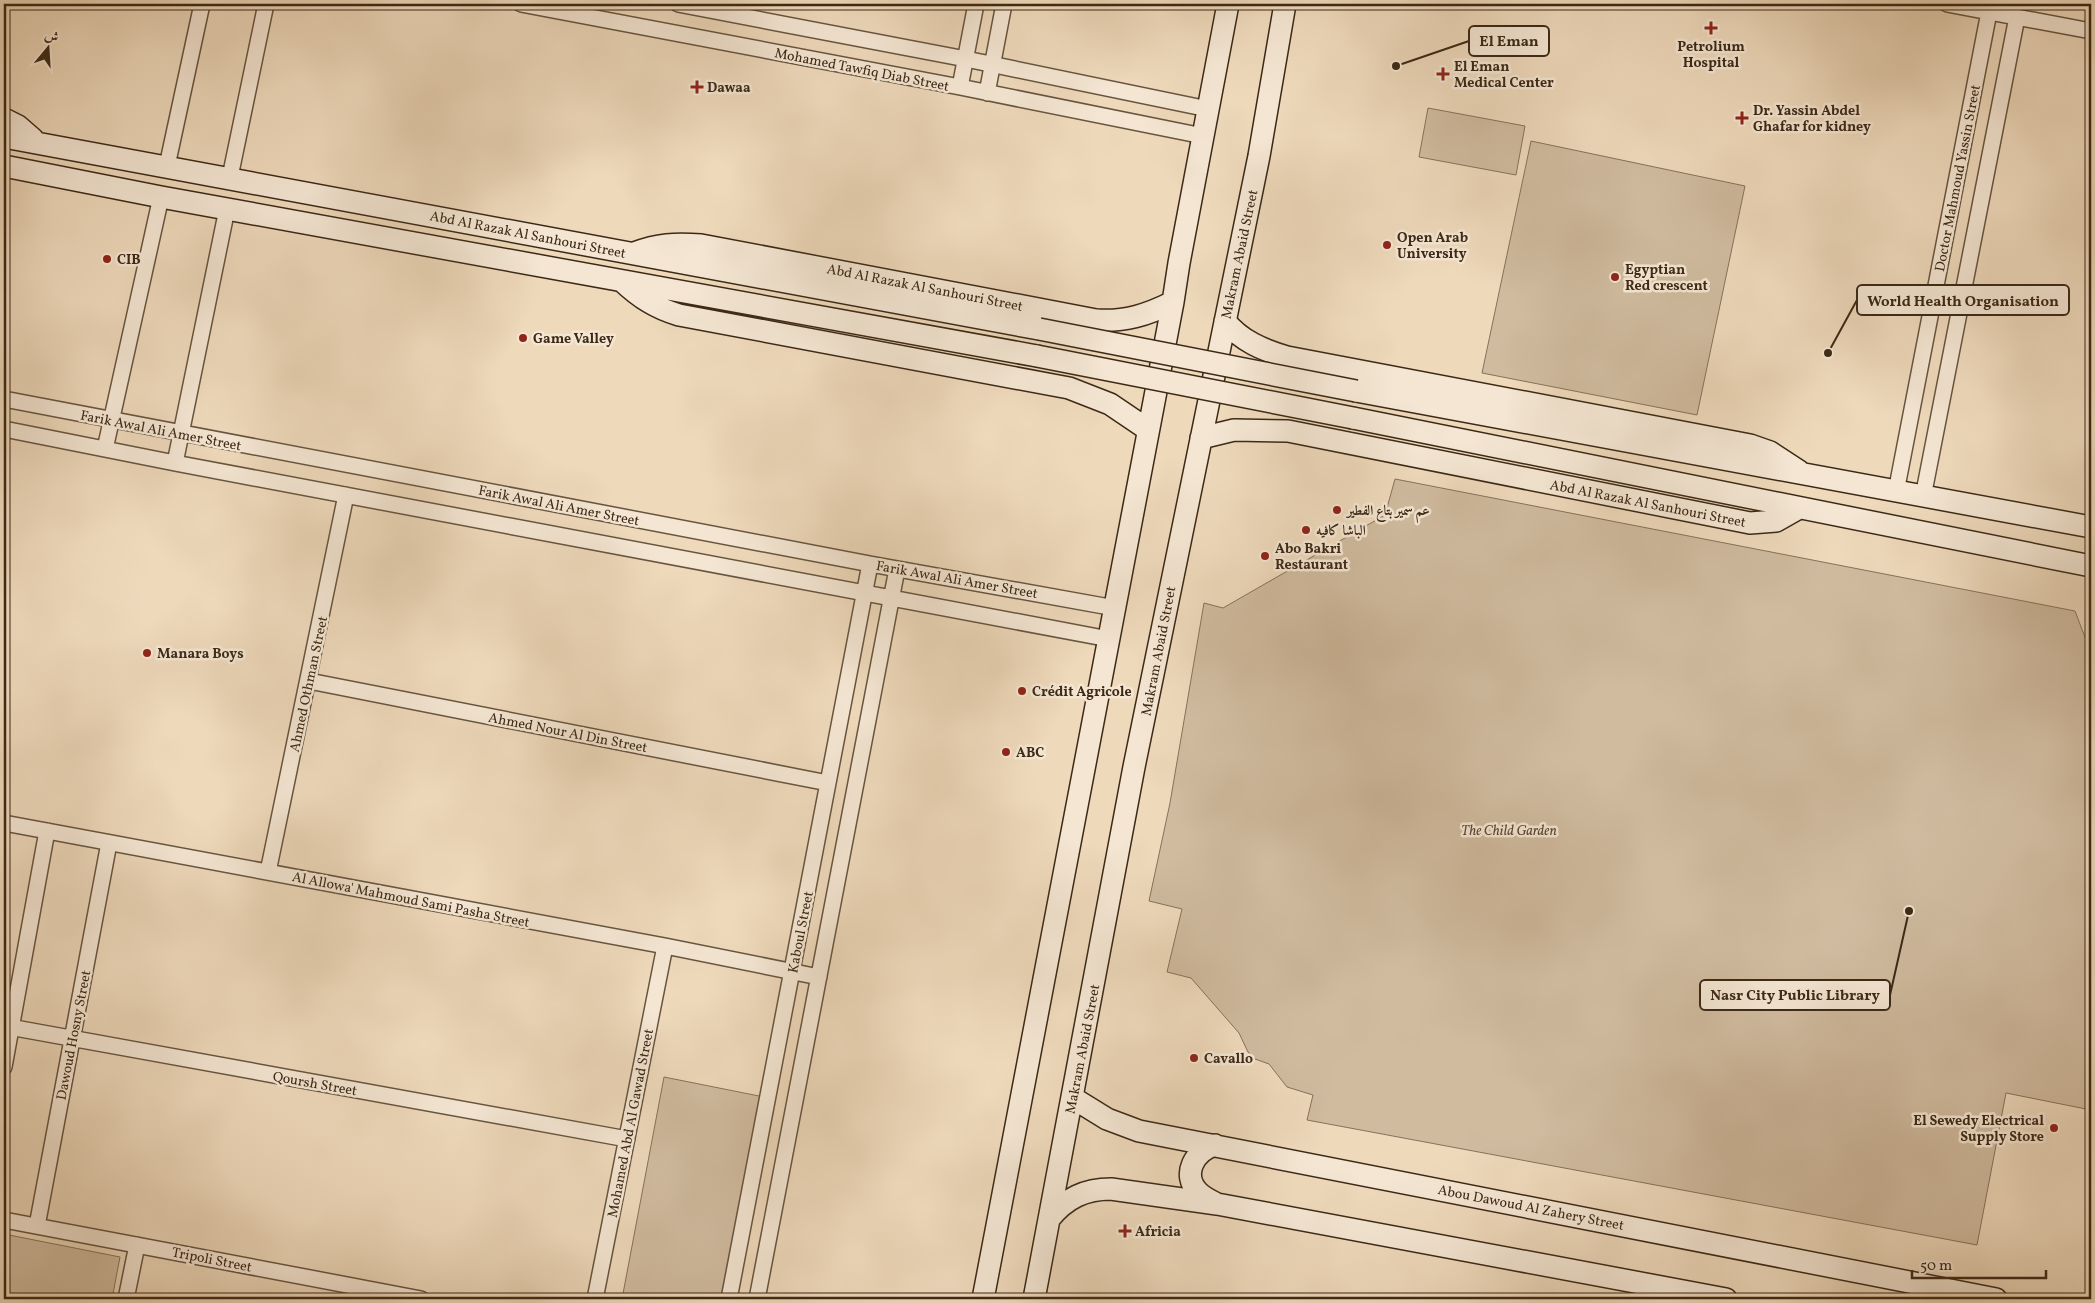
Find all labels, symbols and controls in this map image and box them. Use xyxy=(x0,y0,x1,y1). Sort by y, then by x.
marker: Petrolium Hospital xyxy=(1704,21,1718,35)
north arrow xyxy=(22,22,72,72)
text: ش xyxy=(42,26,61,48)
callout: El Eman xyxy=(1469,26,1549,56)
text: El Eman xyxy=(1479,32,1539,53)
place label: Petrolium Hospital xyxy=(1677,38,1745,73)
street label: Mohamed Tawfiq Diab Street xyxy=(773,44,951,97)
place label: El Eman Medical Center xyxy=(1454,58,1554,93)
marker: El Eman Medical Center xyxy=(1436,67,1450,81)
place label: Dawaa xyxy=(707,79,751,98)
marker: Dawaa xyxy=(691,81,703,93)
street label: Doctor Mahmoud Yassin Street xyxy=(1931,83,1986,273)
place label: Dr. Yassin Abdel Ghafar for kidney xyxy=(1753,102,1871,137)
marker: Dr. Yassin Abdel Ghafar for kidney xyxy=(1735,111,1749,125)
street label: Makram Abaid Street xyxy=(1217,188,1263,321)
street label: Abd Al Razak Al Sanhouri Street xyxy=(428,207,627,264)
place label: Open Arab University xyxy=(1397,229,1468,264)
marker: Open Arab University xyxy=(1381,239,1393,251)
place label: CIB xyxy=(117,251,141,270)
marker: CIB xyxy=(101,253,113,265)
street label: Abd Al Razak Al Sanhouri Street xyxy=(825,260,1024,317)
place label: Egyptian Red crescent xyxy=(1625,261,1708,296)
marker: Egyptian Red crescent xyxy=(1609,271,1621,283)
callout: World Health Organisation xyxy=(1857,285,2069,315)
text: World Health Organisation xyxy=(1867,292,2059,313)
place label: Game Valley xyxy=(533,330,614,349)
marker: Game Valley xyxy=(517,332,529,344)
street label: Farik Awal Ali Amer Street xyxy=(79,407,243,456)
street label: Abd Al Razak Al Sanhouri Street xyxy=(1548,476,1747,533)
street label: Farik Awal Ali Amer Street xyxy=(477,482,641,531)
place label: عم سمير بتاع الفطير xyxy=(1345,502,1430,523)
marker: عم سمير بتاع الفطير xyxy=(1331,504,1343,516)
place label: الباشا كافيه xyxy=(1316,522,1366,541)
marker: الباشا كافيه xyxy=(1300,524,1312,536)
place label: Abo Bakri Restaurant xyxy=(1275,540,1348,575)
marker: Abo Bakri Restaurant xyxy=(1259,550,1271,562)
street label: Farik Awal Ali Amer Street xyxy=(874,557,1039,604)
street label: Makram Abaid Street xyxy=(1138,585,1181,718)
street label: Ahmed Othman Street xyxy=(286,614,333,754)
place label: Manara Boys xyxy=(157,645,244,664)
marker: Manara Boys xyxy=(141,647,153,659)
place label: Crédit Agricole xyxy=(1032,683,1132,702)
marker: Crédit Agricole xyxy=(1016,685,1028,697)
street label: Ahmed Nour Al Din Street xyxy=(487,709,649,758)
place label: ABC xyxy=(1016,744,1044,763)
marker: ABC xyxy=(1000,746,1012,758)
park label: The Child Garden xyxy=(1461,822,1557,841)
street label: Al Allowa' Mahmoud Sami Pasha Street xyxy=(290,868,531,933)
street label: Kaboul Street xyxy=(784,890,819,975)
street label: Dawoud Hosny Street xyxy=(53,969,96,1102)
callout: Nasr City Public Library xyxy=(1700,980,1890,1010)
street label: Makram Abaid Street xyxy=(1062,983,1105,1116)
text: Nasr City Public Library xyxy=(1710,986,1880,1007)
street label: Mohamed Abd Al Gawad Street xyxy=(604,1027,659,1219)
place label: Cavallo xyxy=(1204,1050,1253,1069)
marker: Cavallo xyxy=(1188,1052,1200,1064)
street label: Qoursh Street xyxy=(271,1068,358,1101)
place label: El Sewedy Electrical Supply Store xyxy=(1913,1112,2044,1147)
marker: El Sewedy Electrical Supply Store xyxy=(2048,1122,2060,1134)
street label: Abou Dawoud Al Zahery Street xyxy=(1436,1181,1626,1236)
place label: Africia xyxy=(1135,1223,1181,1242)
marker: Africia xyxy=(1119,1225,1131,1237)
street label: Tripoli Street xyxy=(170,1243,253,1278)
scale bar xyxy=(1912,1248,2046,1280)
text: 50 m xyxy=(1920,1256,1952,1277)

